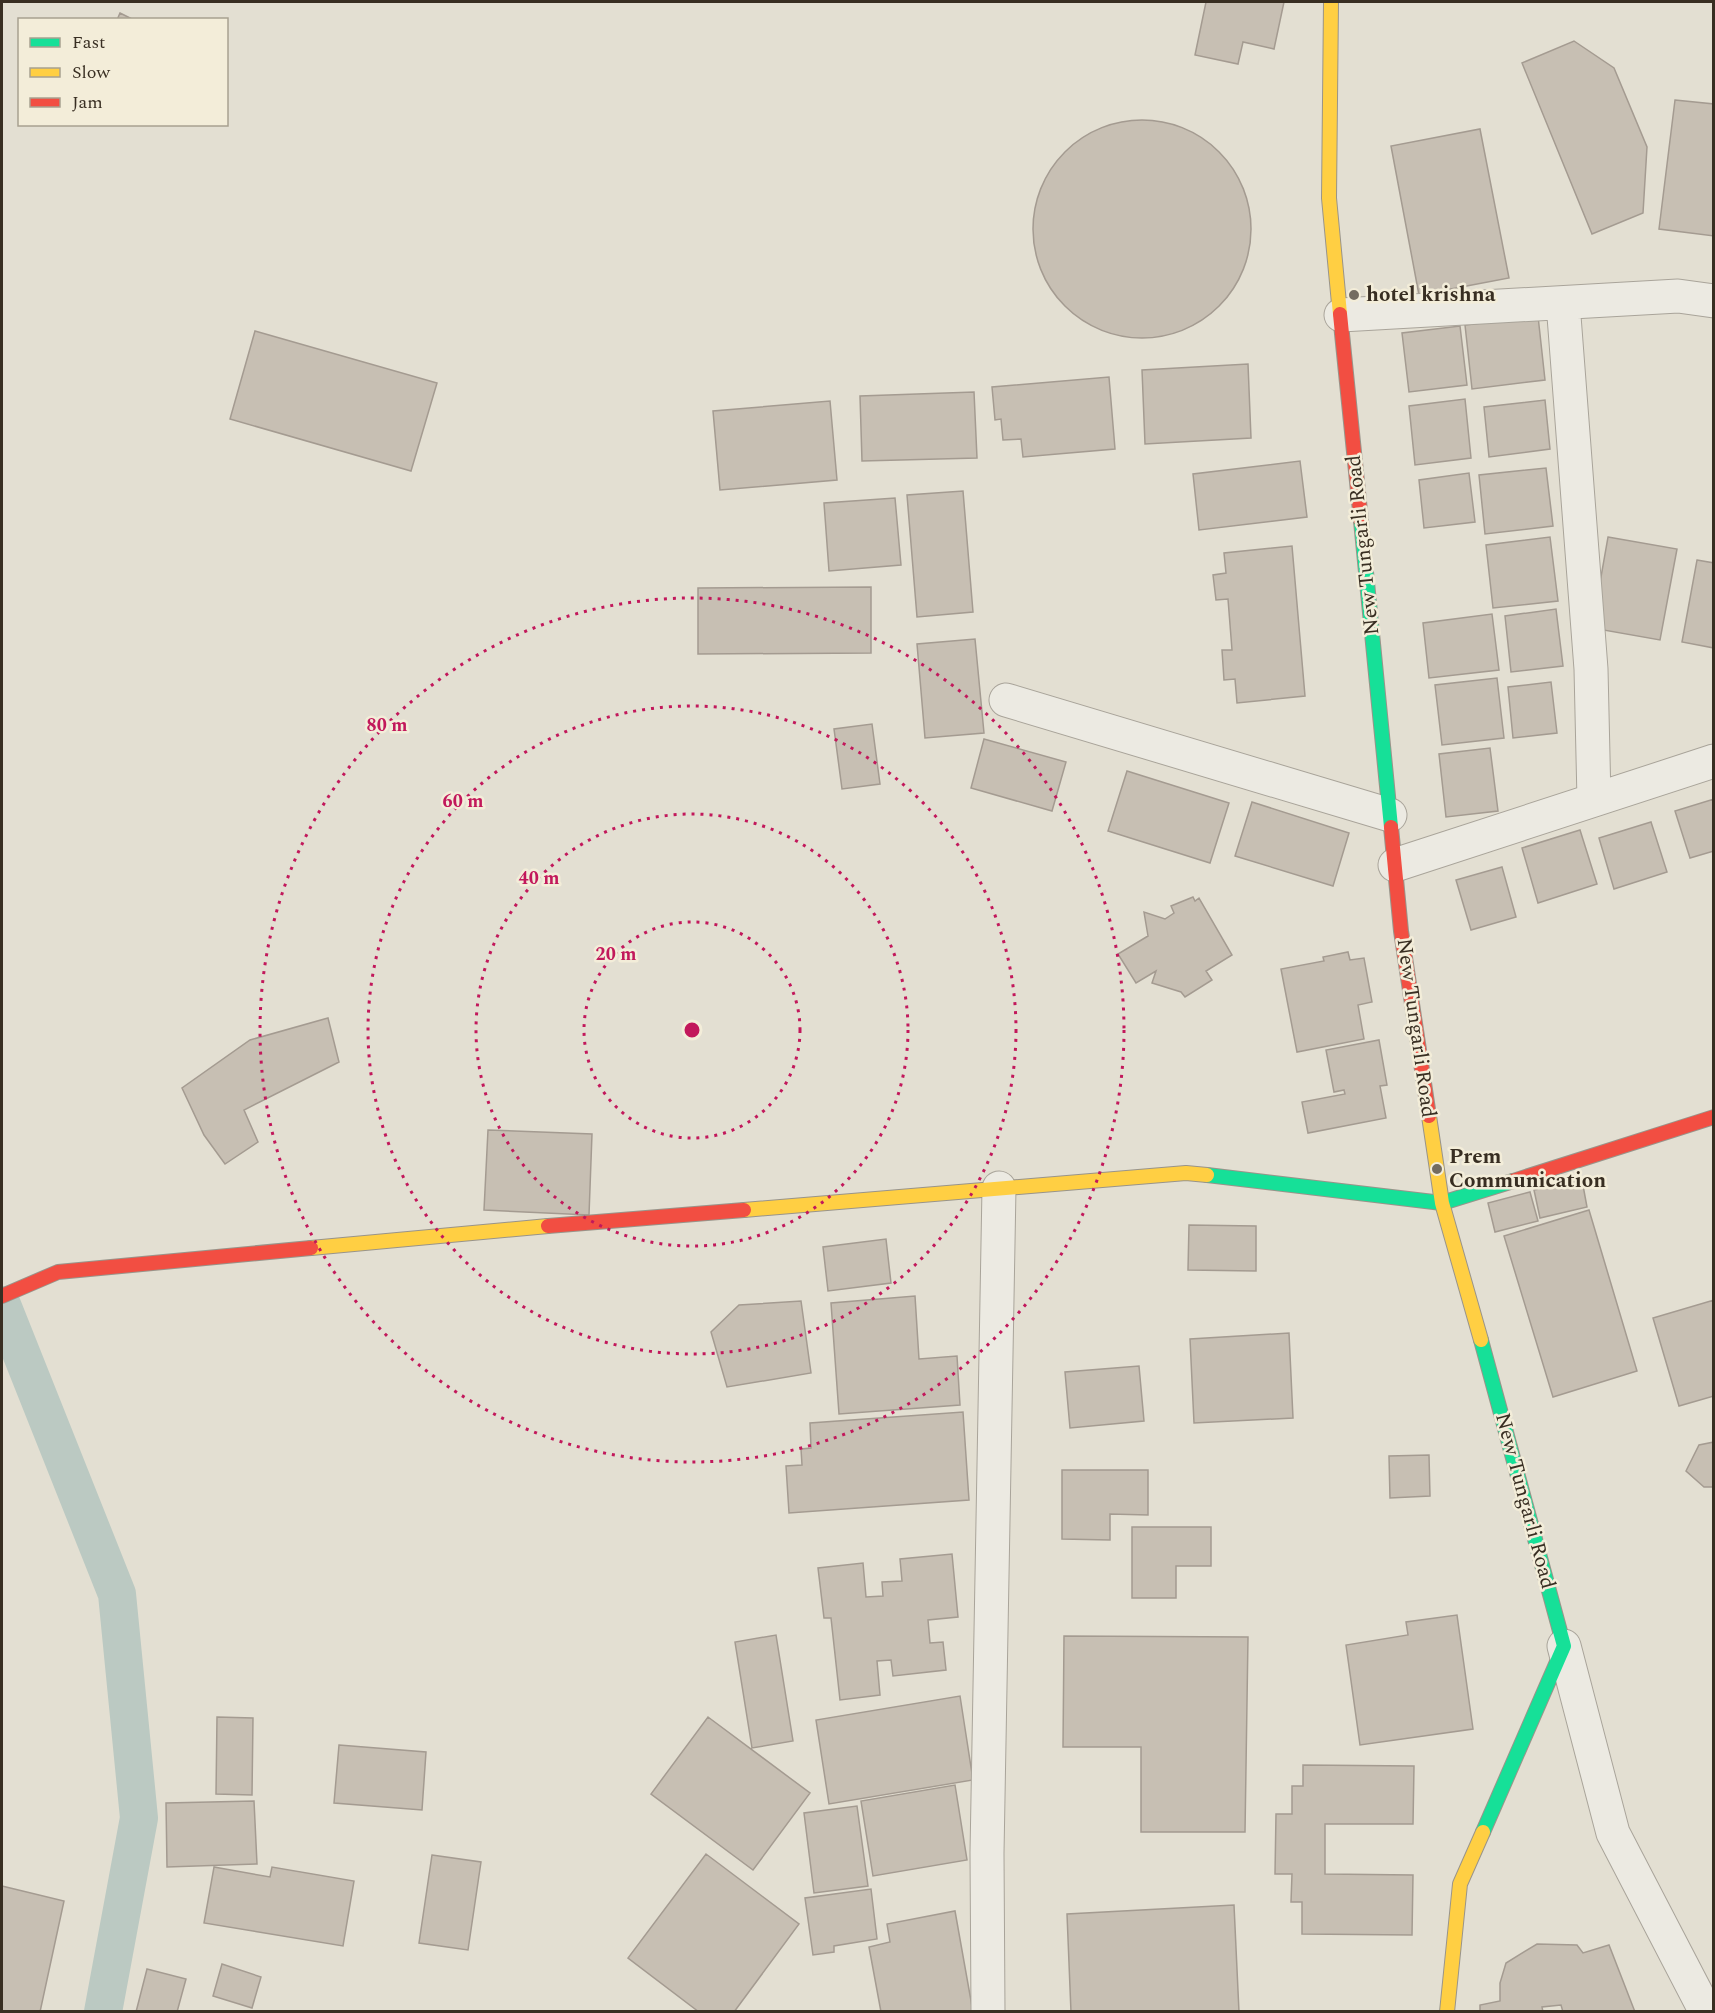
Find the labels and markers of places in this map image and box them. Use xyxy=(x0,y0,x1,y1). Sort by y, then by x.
place label: hotel krishna xyxy=(1366,279,1496,311)
marker: hotel krishna xyxy=(1347,288,1361,302)
centre of rings xyxy=(682,1020,702,1040)
place label: Prem Communication xyxy=(1449,1141,1606,1197)
marker: Prem Communication xyxy=(1430,1162,1444,1176)

